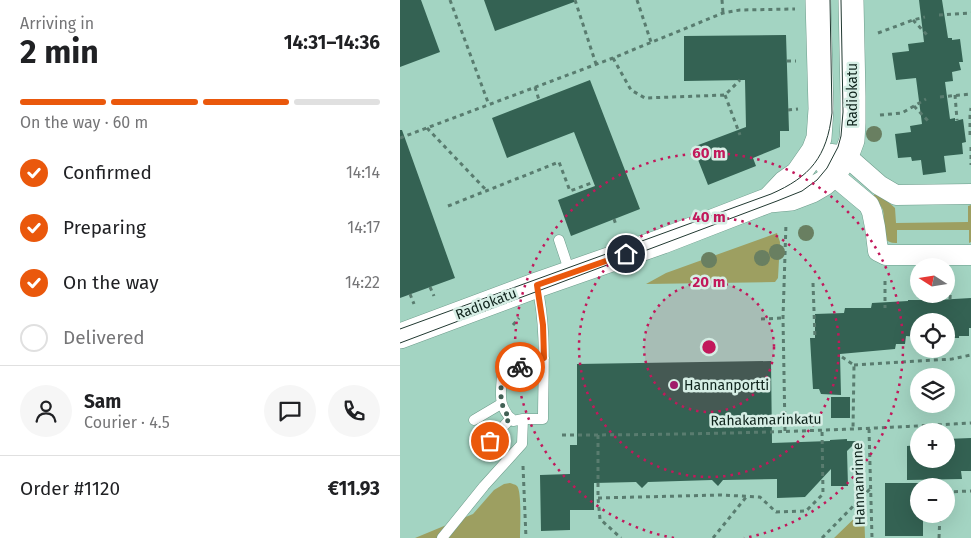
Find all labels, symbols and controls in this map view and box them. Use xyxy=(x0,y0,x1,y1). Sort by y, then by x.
text: Arriving in xyxy=(20,14,94,33)
text: 14:31–14:36 xyxy=(284,31,380,54)
text: 2 min xyxy=(20,33,99,71)
street label: Radiokatu xyxy=(844,63,861,127)
text: On the way · 60 m xyxy=(20,113,148,132)
text: 60 m xyxy=(692,144,726,162)
icon: check xyxy=(20,159,48,187)
text: Confirmed xyxy=(63,161,152,184)
text: 14:14 xyxy=(346,163,380,182)
text: 40 m xyxy=(692,208,726,226)
icon: check xyxy=(20,214,48,242)
text: Preparing xyxy=(63,216,146,239)
text: 14:17 xyxy=(347,218,380,237)
pin xyxy=(605,233,647,275)
icon: home xyxy=(612,240,640,268)
north arrow xyxy=(910,258,955,302)
map controls xyxy=(910,258,955,523)
icon: check xyxy=(20,269,48,297)
text: On the way xyxy=(63,271,159,294)
text: 14:22 xyxy=(345,273,380,292)
text: 20 m xyxy=(693,273,725,291)
street label: Radiokatu xyxy=(453,285,519,323)
button: locate xyxy=(910,313,955,358)
text: Delivered xyxy=(63,326,145,349)
centre of rings xyxy=(700,338,718,356)
courier xyxy=(495,342,545,392)
icon: bike xyxy=(506,353,534,381)
button: layers xyxy=(910,368,955,413)
place label: Hannanportti xyxy=(684,377,769,394)
marker: Hannanportti xyxy=(668,379,680,391)
button: person xyxy=(20,385,72,437)
button: chat xyxy=(264,385,316,437)
button: phone xyxy=(328,385,380,437)
text: Sam xyxy=(84,390,121,413)
street label: Rahakamarinkatu xyxy=(710,411,822,429)
text: Courier · 4.5 xyxy=(84,413,170,432)
pin xyxy=(469,420,511,462)
button: + xyxy=(910,423,955,468)
icon: bag xyxy=(476,427,504,455)
street label: Hannanrinne xyxy=(849,442,869,526)
text: Order #1120 xyxy=(20,477,120,500)
text: €11.93 xyxy=(328,477,380,500)
button: − xyxy=(910,478,955,523)

